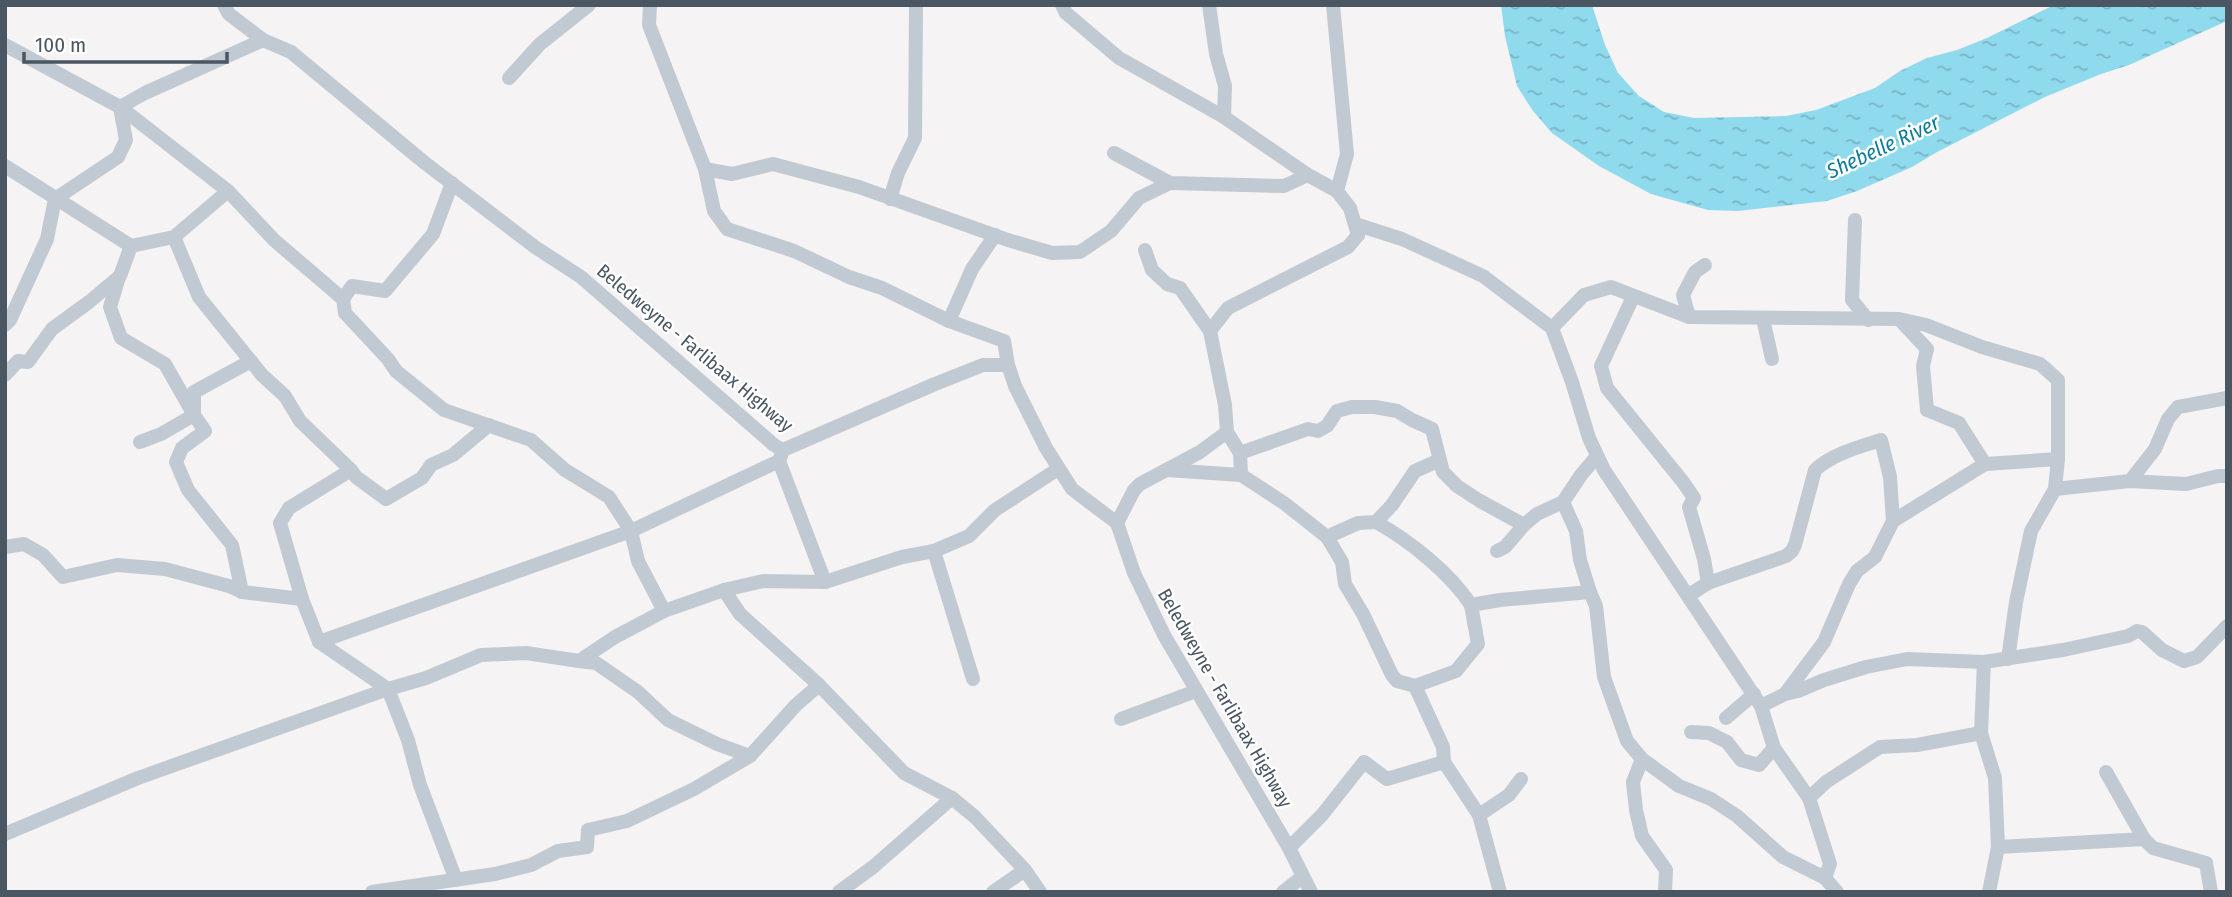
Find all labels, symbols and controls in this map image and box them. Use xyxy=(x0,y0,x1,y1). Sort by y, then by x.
scale bar xyxy=(24,21,228,65)
text: 100 m xyxy=(35,32,86,58)
water label: Shebelle River xyxy=(1822,109,1944,185)
street label: Beledweyne - Farlibaax Highway xyxy=(592,259,798,437)
street label: Beledweyne - Farlibaax Highway xyxy=(1153,584,1297,812)

